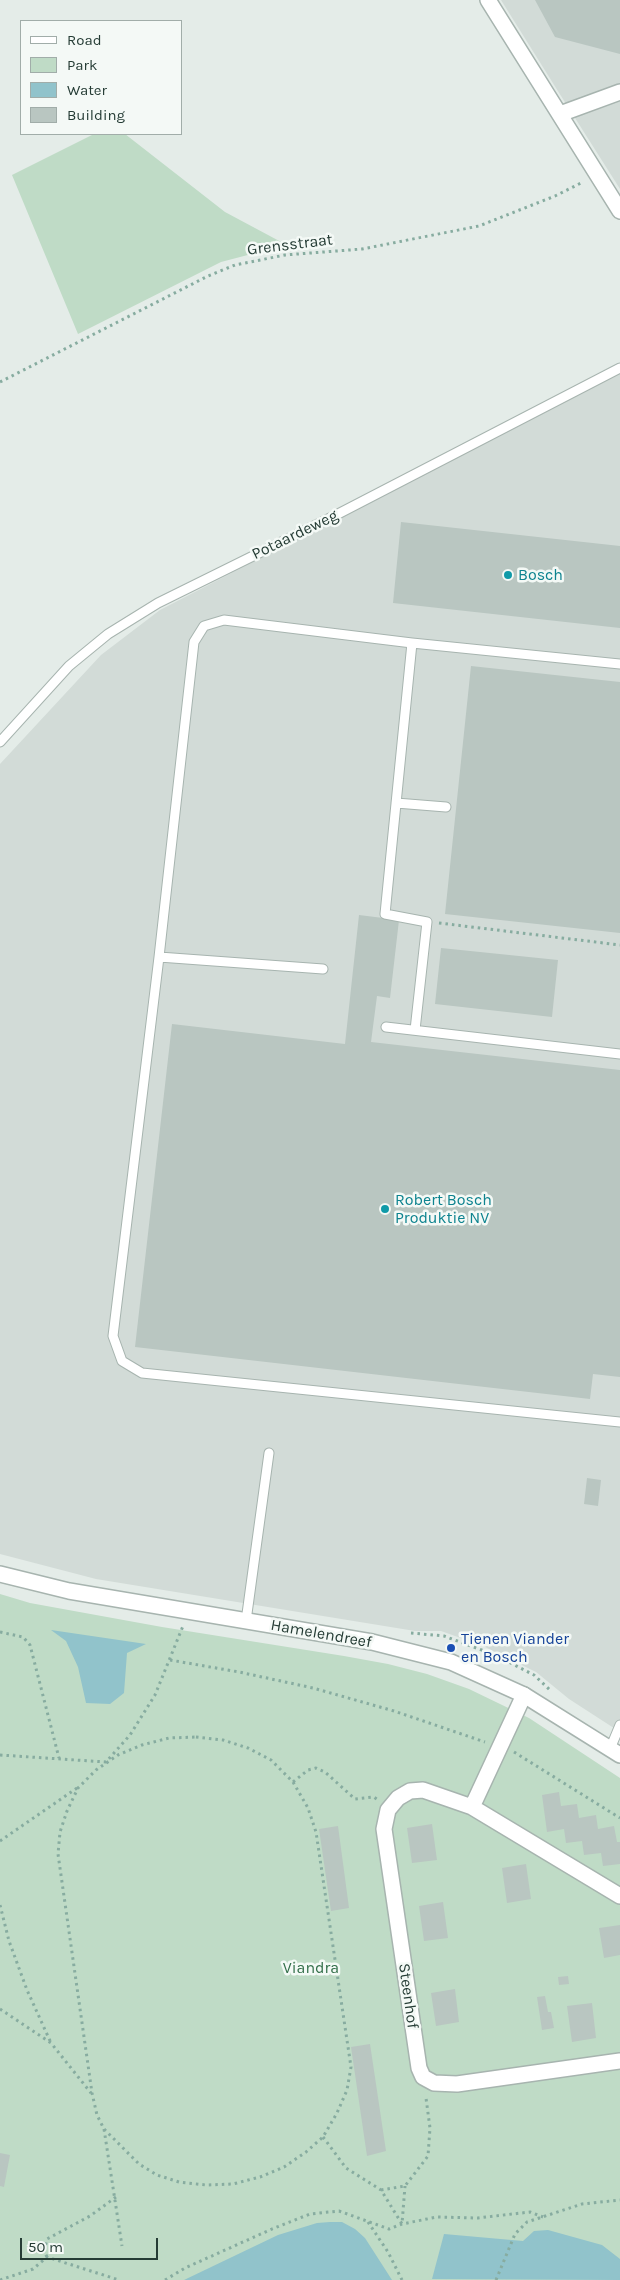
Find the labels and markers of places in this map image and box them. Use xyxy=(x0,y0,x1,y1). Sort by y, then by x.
place label: Bosch xyxy=(518,565,563,585)
marker: Bosch xyxy=(502,569,514,581)
place label: Robert Bosch Produktie NV xyxy=(395,1190,492,1228)
marker: Robert Bosch Produktie NV xyxy=(379,1203,391,1215)
place label: Tienen Viander en Bosch xyxy=(461,1629,569,1667)
marker: Tienen Viander en Bosch xyxy=(445,1642,457,1654)

